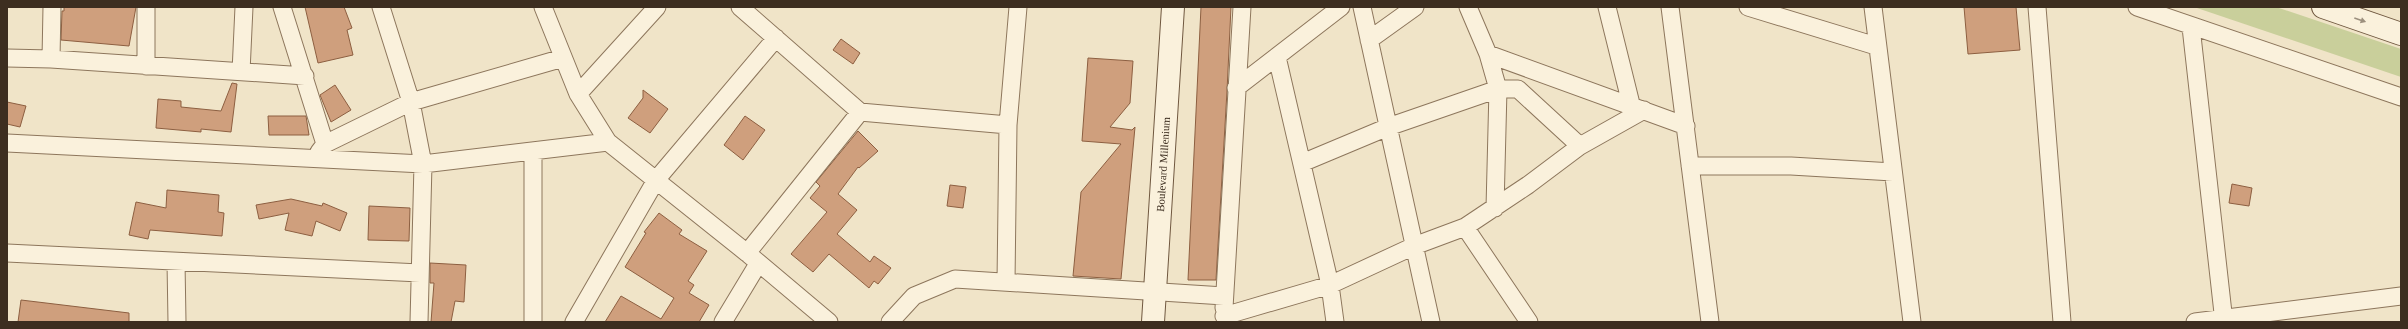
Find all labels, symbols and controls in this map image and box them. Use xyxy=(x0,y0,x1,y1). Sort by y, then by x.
one-way arrow xyxy=(2354,17,2366,23)
street label: Boulevard Millenium xyxy=(1154,116,1172,212)

